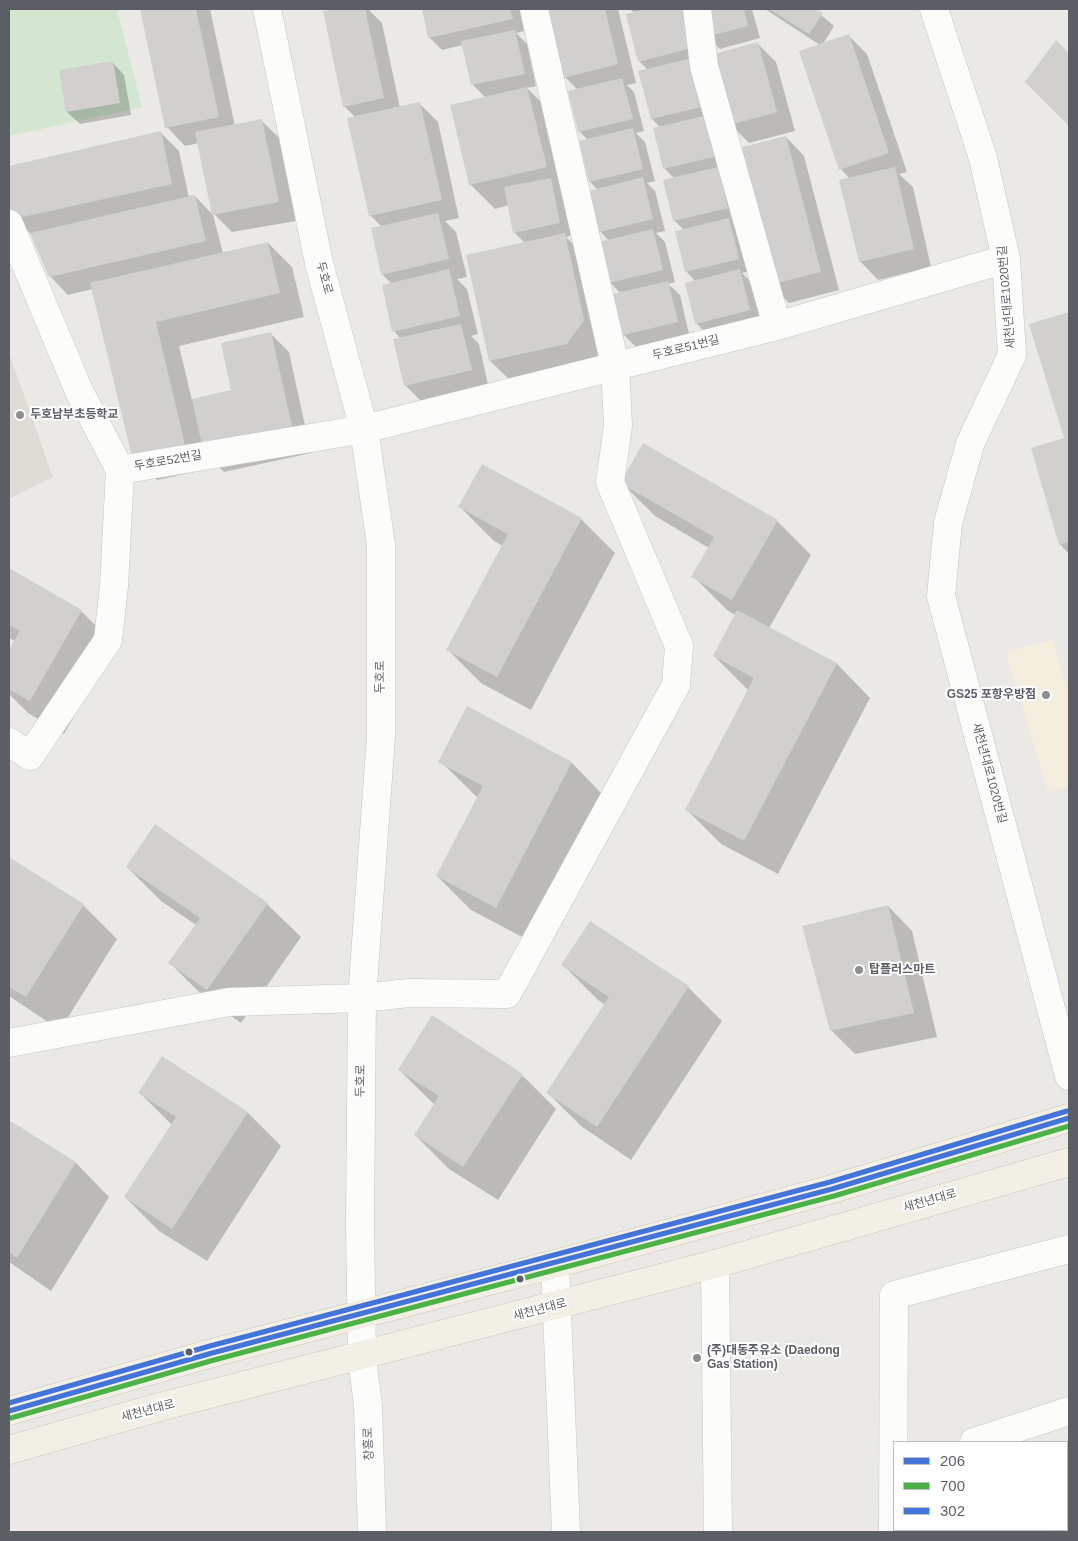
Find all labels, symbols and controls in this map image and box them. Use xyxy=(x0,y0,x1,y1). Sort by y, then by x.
street label: 새천년대로1020번길 xyxy=(995,245,1019,349)
street label: 두호로 xyxy=(313,260,335,296)
street label: 두호로51번길 xyxy=(651,333,721,363)
place label: 두호남부초등학교 xyxy=(30,408,118,422)
marker: 두호남부초등학교 xyxy=(14,409,26,421)
street label: 두호로52번길 xyxy=(133,448,203,474)
street label: 두호로 xyxy=(374,660,388,694)
place label: GS25 포항우방점 xyxy=(947,688,1036,702)
marker: GS25 포항우방점 xyxy=(1040,689,1052,701)
street label: 새천년대로1020번길 xyxy=(969,721,1009,825)
place label: 탑플러스마트 xyxy=(869,963,935,977)
marker: 탑플러스마트 xyxy=(853,964,865,976)
street label: 두호로 xyxy=(354,1064,368,1098)
street label: 새천년대로 xyxy=(901,1186,959,1216)
unlabelled marker xyxy=(515,1274,525,1284)
street label: 새천년대로 xyxy=(511,1296,569,1324)
place label: (주)대동주유소 (Daedong Gas Station) xyxy=(707,1344,840,1372)
unlabelled marker xyxy=(184,1347,194,1357)
marker: (주)대동주유소 (Daedong Gas Station) xyxy=(691,1352,703,1364)
street label: 새천년대로 xyxy=(119,1397,177,1425)
street label: 창흥로 xyxy=(361,1427,377,1461)
legend xyxy=(893,1441,1068,1531)
text: 206 xyxy=(940,1452,965,1469)
text: 700 xyxy=(940,1477,965,1494)
text: 302 xyxy=(940,1502,965,1519)

